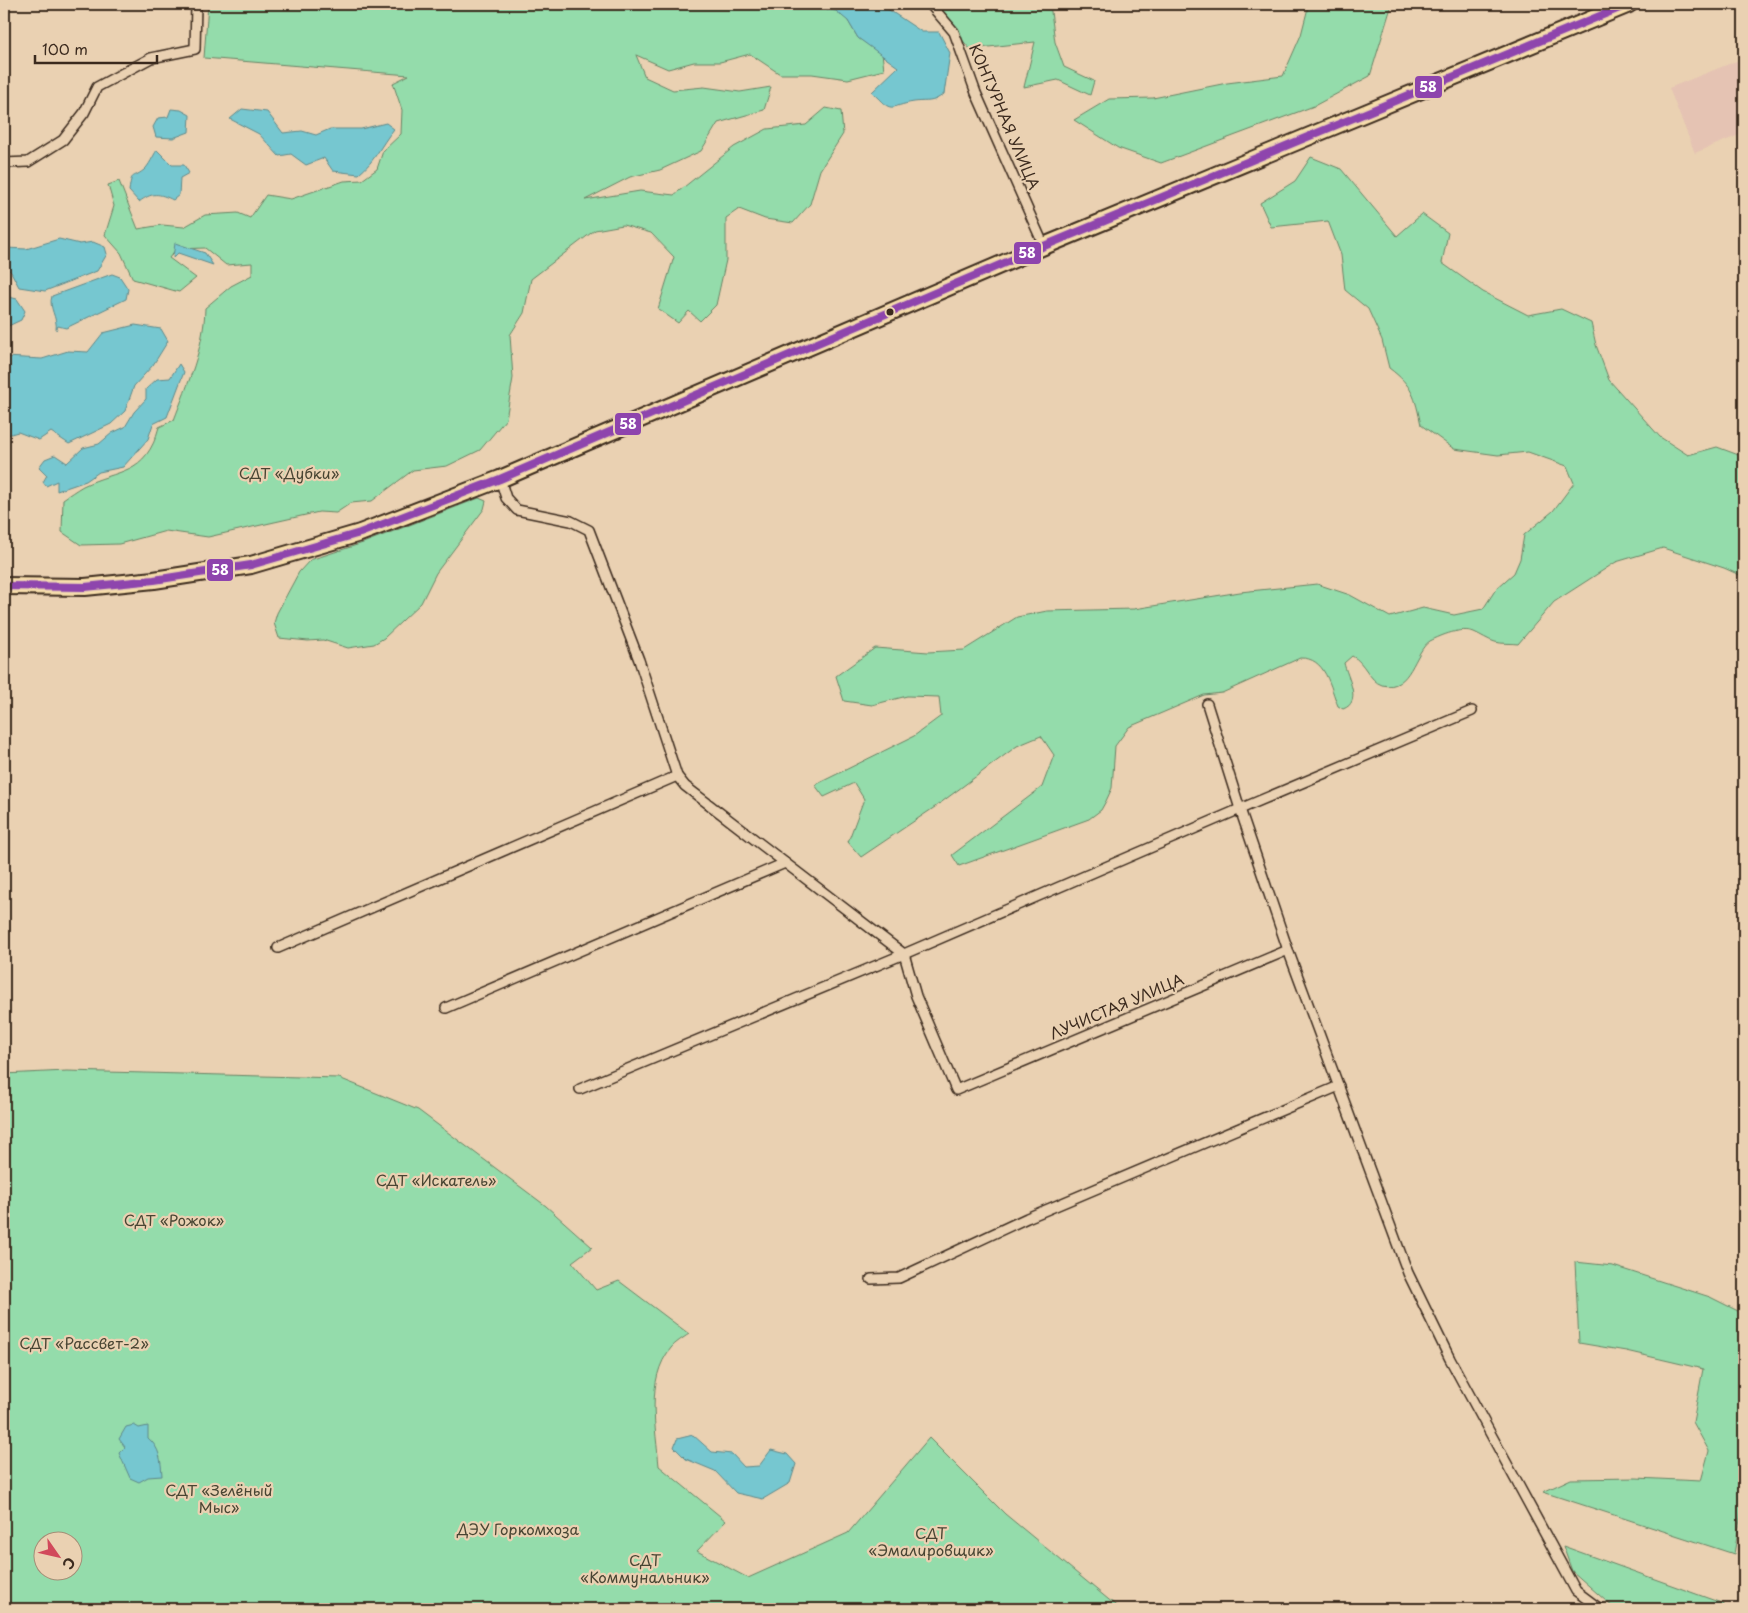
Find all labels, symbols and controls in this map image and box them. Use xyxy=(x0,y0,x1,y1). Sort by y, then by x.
scale bar xyxy=(35,32,158,64)
text: 100 m xyxy=(42,37,88,60)
street label: КОНТУРНАЯ УЛИЦА xyxy=(964,40,1047,193)
line badge: 58 xyxy=(1414,75,1443,99)
text: 58 xyxy=(1419,76,1437,97)
line badge: 58 xyxy=(1013,241,1042,265)
text: 58 xyxy=(1018,242,1036,263)
unlabelled marker xyxy=(885,307,895,317)
line badge: 58 xyxy=(614,412,642,436)
text: 58 xyxy=(619,413,637,434)
park label: СДТ «Дубки» xyxy=(239,461,340,484)
line badge: 58 xyxy=(206,558,234,582)
text: 58 xyxy=(211,559,229,580)
street label: ЛУЧИСТАЯ УЛИЦА xyxy=(1046,967,1187,1044)
park label: СДТ «Искатель» xyxy=(376,1168,497,1191)
park label: СДТ «Рожок» xyxy=(124,1208,225,1231)
park label: СДТ «Рассвет-2» xyxy=(19,1331,149,1354)
park label: СДТ «Зелёный Мыс» xyxy=(165,1478,273,1518)
park label: ДЭУ Горкомхоза xyxy=(456,1517,580,1540)
park label: СДТ «Эмалировщик» xyxy=(868,1521,994,1561)
north arrow xyxy=(32,1530,82,1580)
park label: СДТ «Коммунальник» xyxy=(580,1548,710,1588)
text: С xyxy=(58,1553,81,1574)

